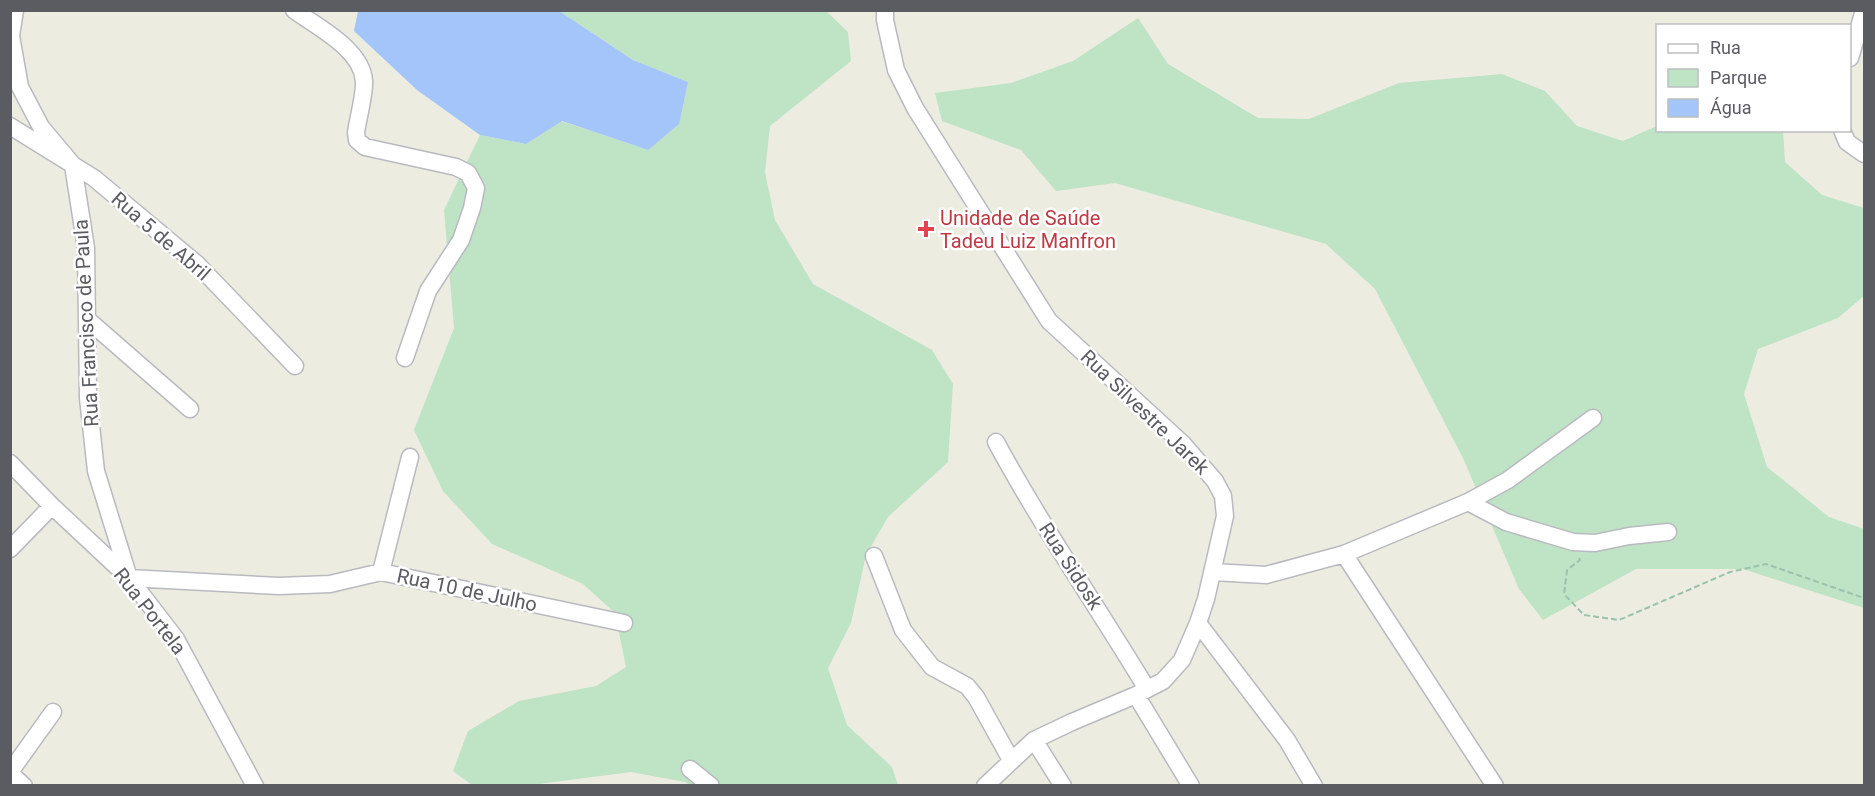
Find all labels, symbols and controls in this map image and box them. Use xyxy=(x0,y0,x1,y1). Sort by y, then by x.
legend xyxy=(1656,24,1851,132)
text: Rua xyxy=(1710,37,1741,58)
text: Parque xyxy=(1710,67,1767,88)
text: Água xyxy=(1710,97,1752,118)
street label: Rua 5 de Abril xyxy=(107,187,215,285)
place label: Unidade de Saúde Tadeu Luiz Manfron xyxy=(940,206,1116,253)
street label: Rua Francisco de Paula xyxy=(69,219,103,427)
marker: Unidade de Saúde Tadeu Luiz Manfron xyxy=(917,220,935,238)
street label: Rua Silvestre Jarek xyxy=(1076,345,1215,480)
street label: Rua Sidosk xyxy=(1034,518,1109,615)
street label: Rua Portela xyxy=(109,563,191,659)
street label: Rua 10 de Julho xyxy=(395,563,539,617)

